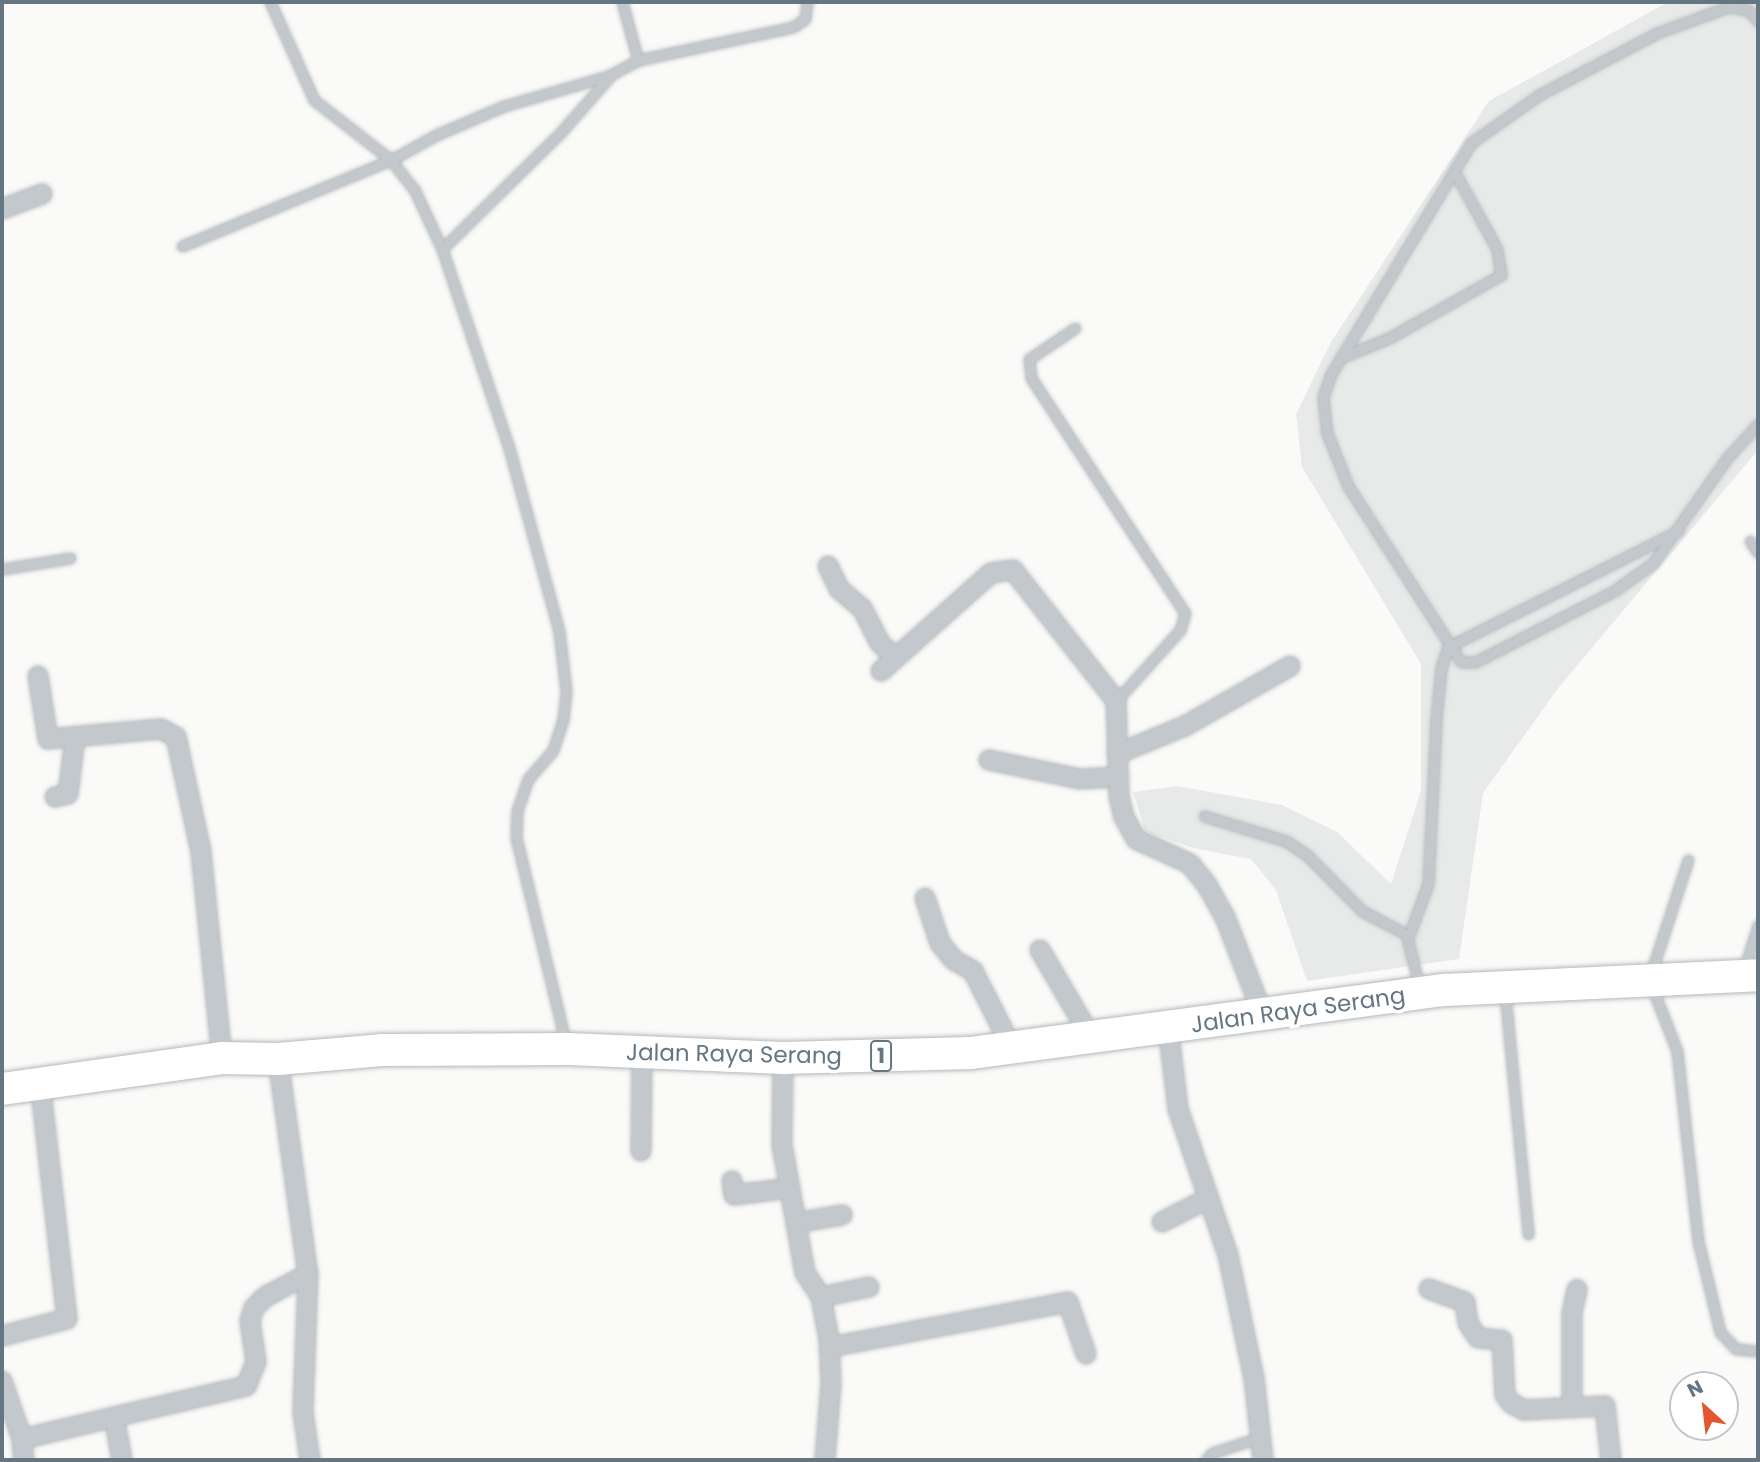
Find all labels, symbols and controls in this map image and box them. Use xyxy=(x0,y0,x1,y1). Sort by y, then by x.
street label: Jalan Raya Serang xyxy=(1189,981,1407,1039)
street label: Jalan Raya Serang xyxy=(626,1038,842,1070)
road number: 1 xyxy=(869,1038,893,1074)
north arrow xyxy=(1669,1371,1739,1441)
text: N xyxy=(1683,1373,1708,1404)

